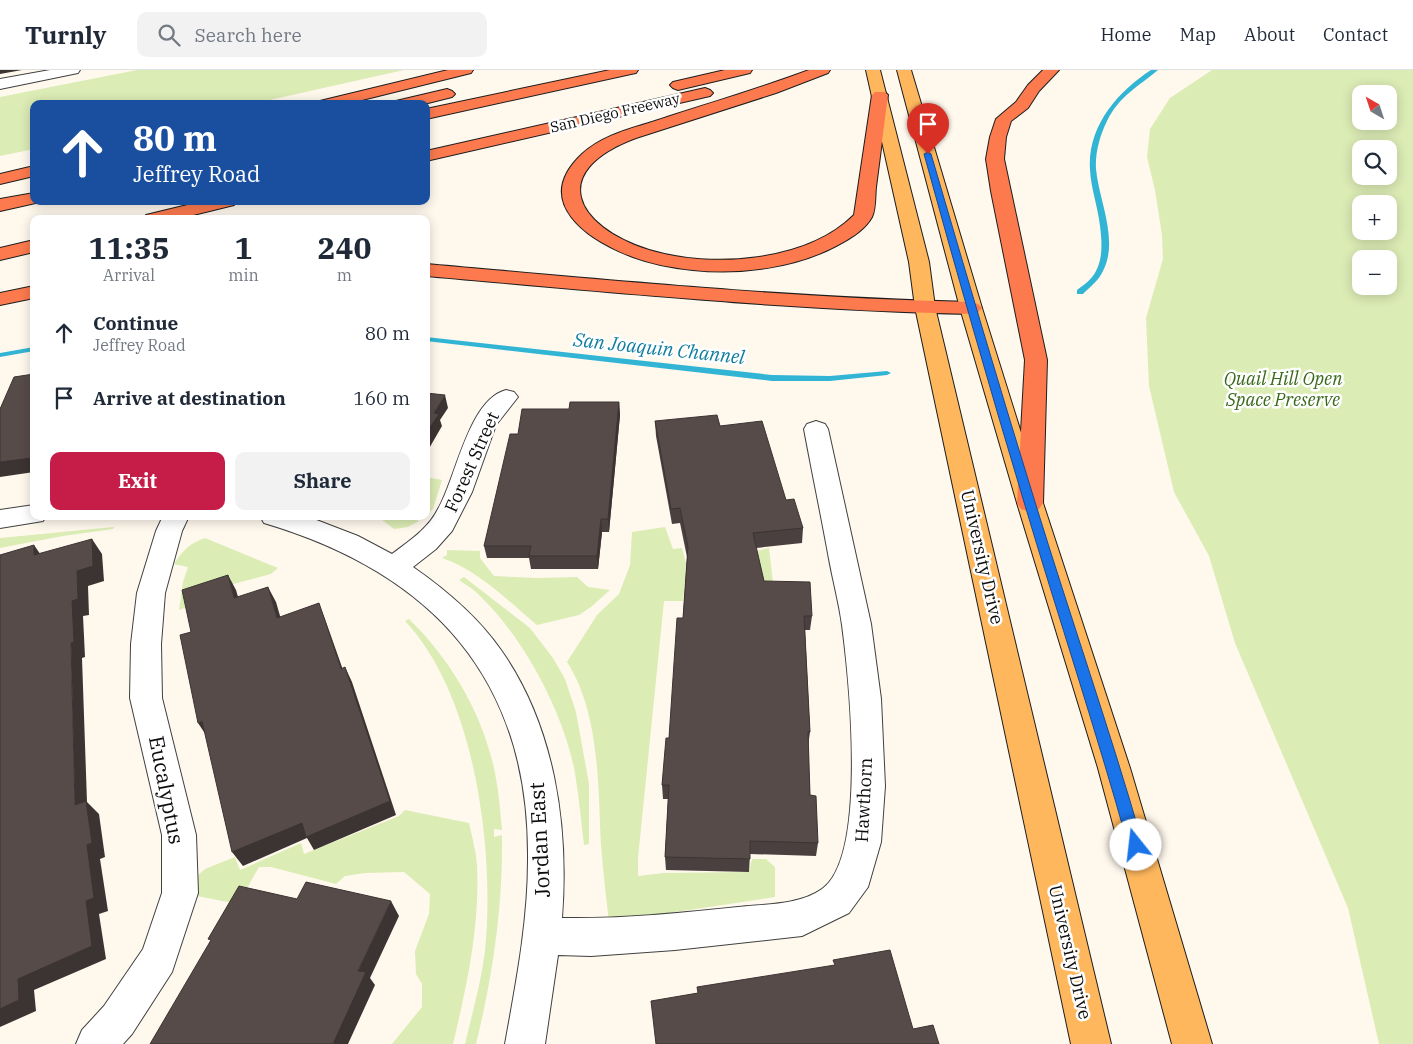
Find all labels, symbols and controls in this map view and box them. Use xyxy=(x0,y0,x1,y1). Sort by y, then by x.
search box xyxy=(137,12,487,57)
text: Turnly xyxy=(25,19,107,51)
icon: search xyxy=(155,21,183,49)
text: Search here xyxy=(195,23,302,47)
text: Home xyxy=(1100,23,1152,46)
text: Map xyxy=(1180,23,1216,46)
text: About xyxy=(1244,23,1295,46)
text: Contact xyxy=(1323,23,1388,46)
north arrow xyxy=(1352,85,1398,130)
map controls xyxy=(1352,85,1397,295)
street label: San Diego Freeway xyxy=(548,88,682,137)
pin xyxy=(907,103,949,154)
icon: arrive xyxy=(914,110,942,138)
text: 80 m xyxy=(133,115,217,161)
icon: ahead xyxy=(50,120,115,185)
button: search xyxy=(1352,140,1397,185)
text: Jeffrey Road xyxy=(133,159,260,188)
button: + xyxy=(1352,195,1397,240)
text: 11:35 xyxy=(89,228,170,267)
text: 1 xyxy=(235,228,253,267)
text: 240 xyxy=(317,228,371,267)
button: − xyxy=(1352,250,1397,295)
text: Arrival xyxy=(103,265,155,285)
text: min xyxy=(228,265,259,285)
text: m xyxy=(337,265,352,285)
text: Continue xyxy=(93,311,178,335)
icon: ahead xyxy=(50,319,78,347)
text: 80 m xyxy=(365,321,410,345)
water label: San Joaquin Channel xyxy=(571,327,747,369)
text: Jeffrey Road xyxy=(93,335,186,355)
park label: Quail Hill Open Space Preserve xyxy=(1224,367,1343,411)
icon: arrive xyxy=(50,384,78,412)
text: Arrive at destination xyxy=(93,386,286,410)
text: 160 m xyxy=(353,386,410,410)
street label: Forest Street xyxy=(439,408,504,516)
button: Exit xyxy=(50,452,225,510)
button: Share xyxy=(235,452,410,510)
street label: University Drive xyxy=(956,487,1009,626)
street label: Eucalyptus xyxy=(143,733,191,846)
street label: Hawthorn xyxy=(850,757,877,843)
street label: Jordan East xyxy=(522,782,556,898)
position arrow xyxy=(1109,818,1161,870)
street label: University Drive xyxy=(1044,882,1097,1021)

